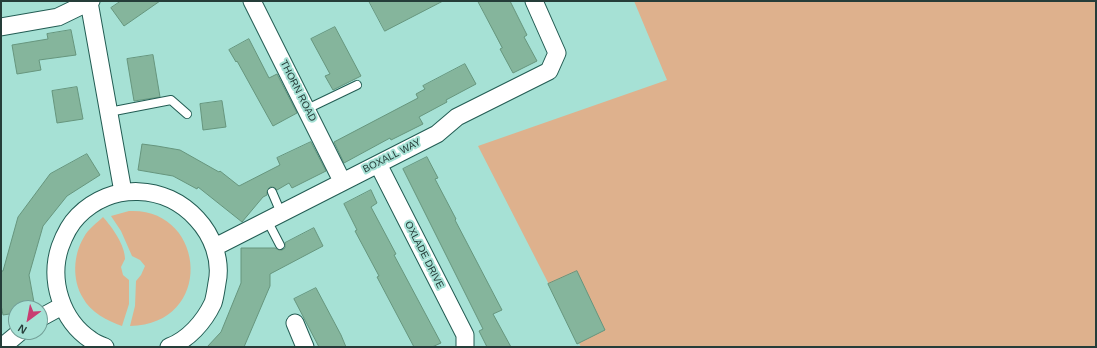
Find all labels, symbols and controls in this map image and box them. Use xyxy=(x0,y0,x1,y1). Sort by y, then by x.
street label: THORN ROAD xyxy=(277,58,319,124)
street label: BOXALL WAY xyxy=(361,136,423,176)
street label: OXLADE DRIVE xyxy=(402,219,446,291)
north arrow xyxy=(8,300,48,340)
text: N xyxy=(16,322,29,337)

